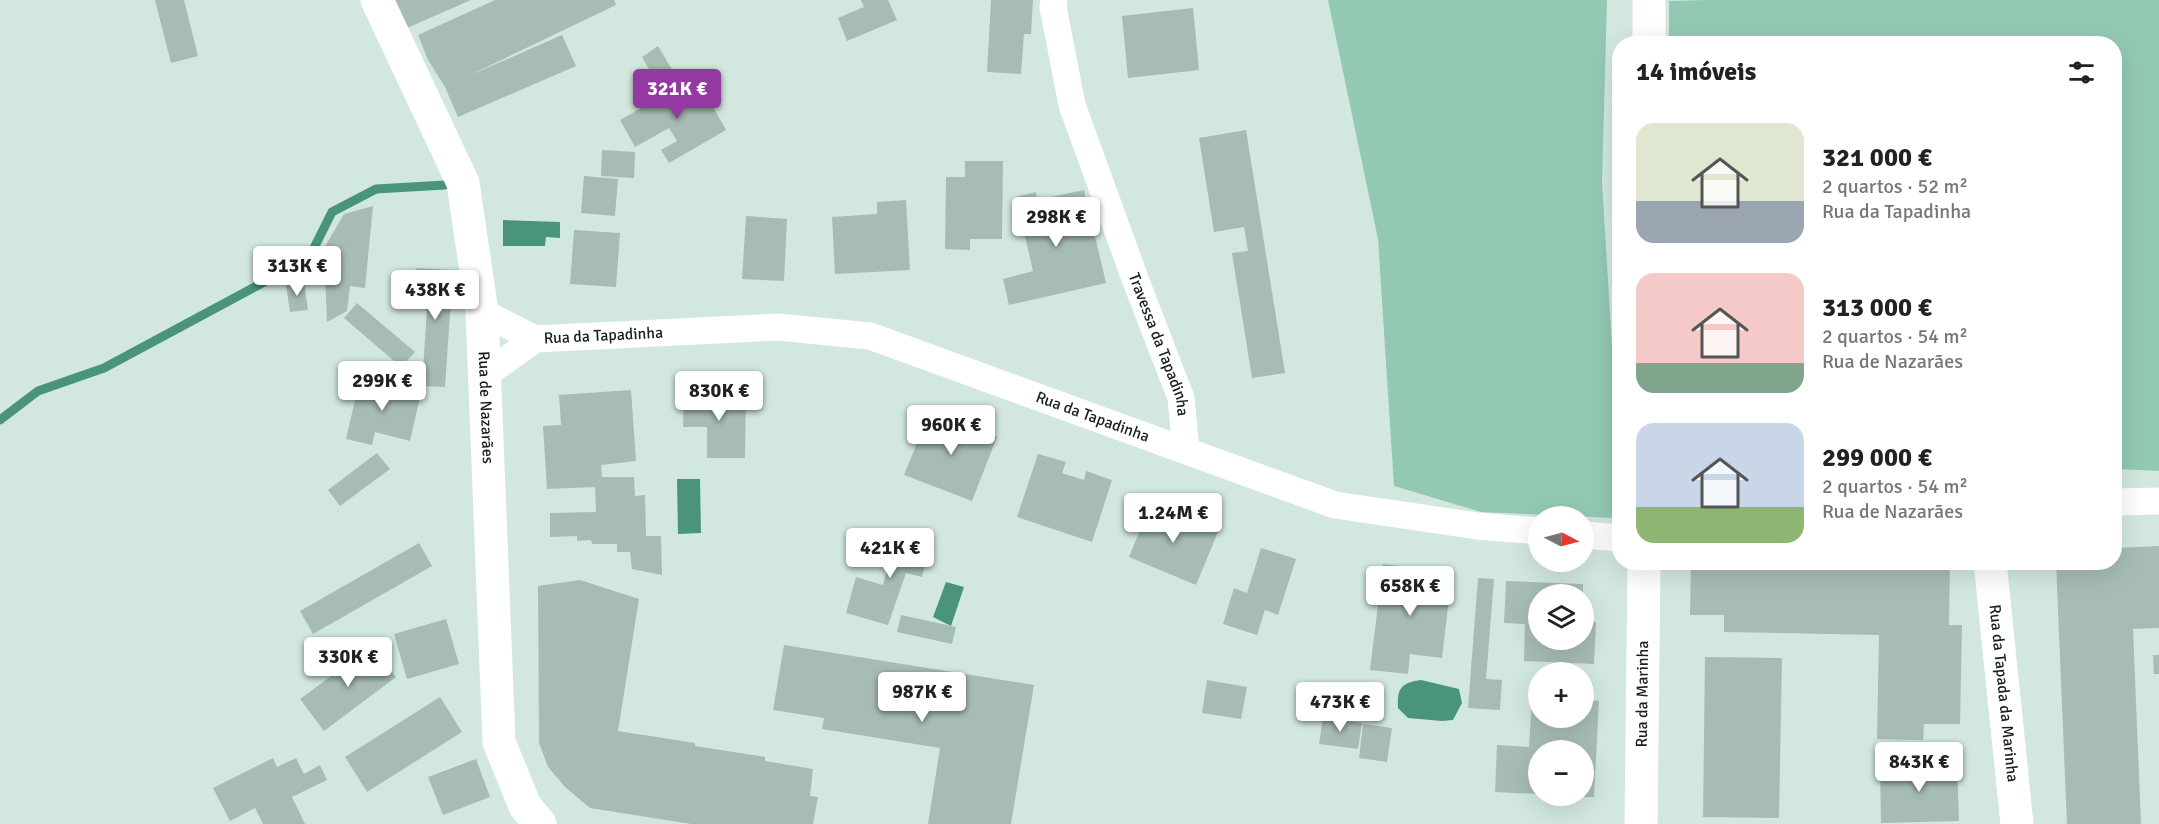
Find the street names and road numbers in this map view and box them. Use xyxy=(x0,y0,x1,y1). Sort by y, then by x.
street label: Travessa da Tapadinha xyxy=(1124,270,1193,417)
street label: Rua da Tapadinha xyxy=(543,323,664,349)
street label: Rua de Nazarães xyxy=(474,351,498,464)
street label: Rua da Tapadinha xyxy=(1033,387,1152,447)
street label: Rua da Tapada da Marinha xyxy=(1984,603,2023,783)
street label: Rua da Marinha xyxy=(1632,640,1653,748)

